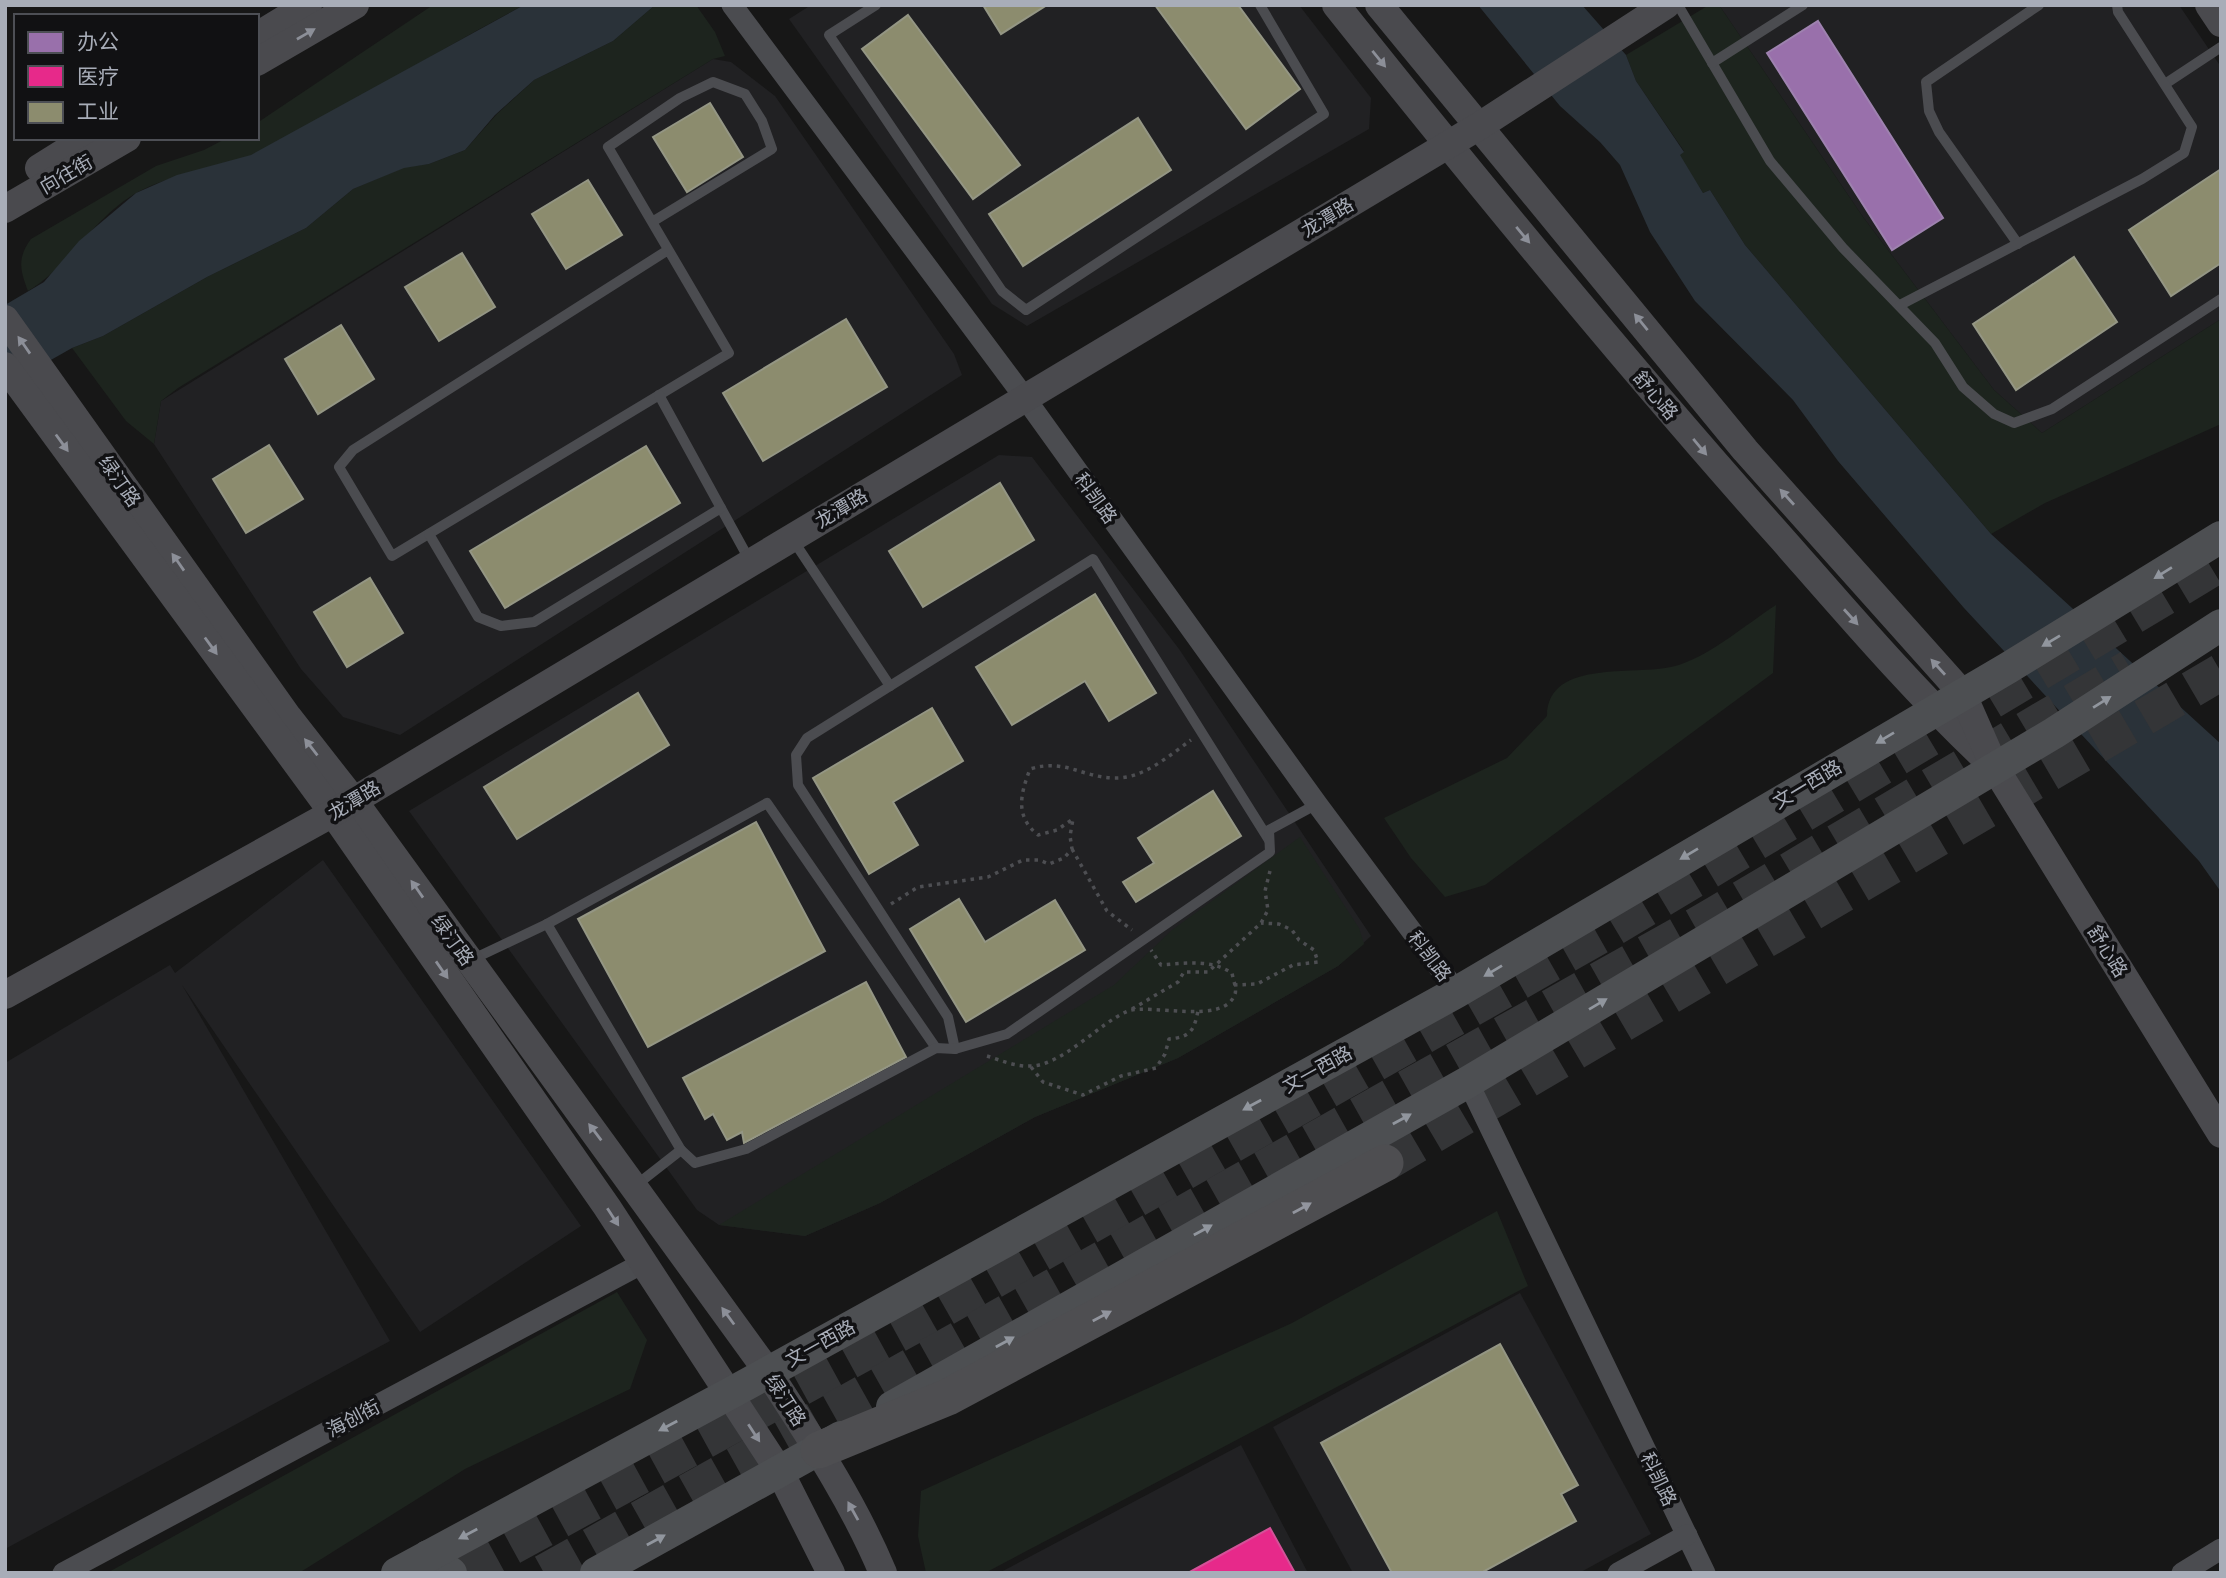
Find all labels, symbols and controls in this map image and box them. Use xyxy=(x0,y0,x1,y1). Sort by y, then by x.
legend xyxy=(14,14,259,140)
one-way arrow xyxy=(297,28,316,40)
text: 办公 xyxy=(77,29,119,53)
one-way arrow xyxy=(1371,49,1386,67)
text: 医疗 xyxy=(77,64,119,88)
text: 工业 xyxy=(77,99,119,123)
street label: 向往街 xyxy=(36,150,96,198)
street label: 龙潭路 xyxy=(1297,193,1357,241)
one-way arrow xyxy=(1515,226,1530,243)
one-way arrow xyxy=(1634,314,1649,331)
one-way arrow xyxy=(17,336,31,354)
street label: 舒心路 xyxy=(1629,366,1683,424)
one-way arrow xyxy=(54,434,68,452)
one-way arrow xyxy=(1692,438,1708,456)
street label: 绿汀路 xyxy=(95,451,145,511)
street label: 科凯路 xyxy=(1070,468,1122,528)
street label: 龙潭路 xyxy=(811,484,871,532)
one-way arrow xyxy=(1779,489,1795,506)
one-way arrow xyxy=(171,553,185,571)
one-way arrow xyxy=(2153,566,2172,579)
one-way arrow xyxy=(1843,608,1859,626)
one-way arrow xyxy=(2042,635,2061,648)
one-way arrow xyxy=(203,637,217,655)
one-way arrow xyxy=(1931,658,1946,675)
one-way arrow xyxy=(2092,696,2112,709)
one-way arrow xyxy=(1875,732,1894,744)
one-way arrow xyxy=(304,738,319,755)
street label: 文一西路 xyxy=(1769,755,1845,813)
street label: 龙潭路 xyxy=(324,776,384,824)
one-way arrow xyxy=(1679,848,1699,860)
one-way arrow xyxy=(410,880,424,898)
street label: 绿汀路 xyxy=(427,910,479,970)
street label: 舒心路 xyxy=(2084,921,2132,981)
street label: 科凯路 xyxy=(1404,927,1456,985)
one-way arrow xyxy=(435,961,449,979)
one-way arrow xyxy=(1484,964,1503,977)
one-way arrow xyxy=(1589,998,1608,1010)
street label: 文一西路 xyxy=(1278,1041,1356,1097)
one-way arrow xyxy=(1242,1099,1262,1111)
one-way arrow xyxy=(1392,1113,1411,1125)
one-way arrow xyxy=(588,1123,602,1141)
one-way arrow xyxy=(1292,1202,1312,1214)
one-way arrow xyxy=(607,1207,620,1227)
one-way arrow xyxy=(1194,1224,1213,1236)
one-way arrow xyxy=(721,1307,735,1325)
one-way arrow xyxy=(1092,1311,1112,1322)
street label: 文一西路 xyxy=(781,1315,859,1371)
one-way arrow xyxy=(996,1336,1015,1348)
street label: 绿汀路 xyxy=(761,1370,811,1430)
street label: 海创街 xyxy=(323,1395,383,1441)
one-way arrow xyxy=(659,1420,678,1432)
one-way arrow xyxy=(747,1424,761,1442)
street label: 科凯路 xyxy=(1637,1449,1681,1509)
one-way arrow xyxy=(848,1501,860,1521)
one-way arrow xyxy=(458,1528,478,1540)
one-way arrow xyxy=(646,1534,666,1546)

